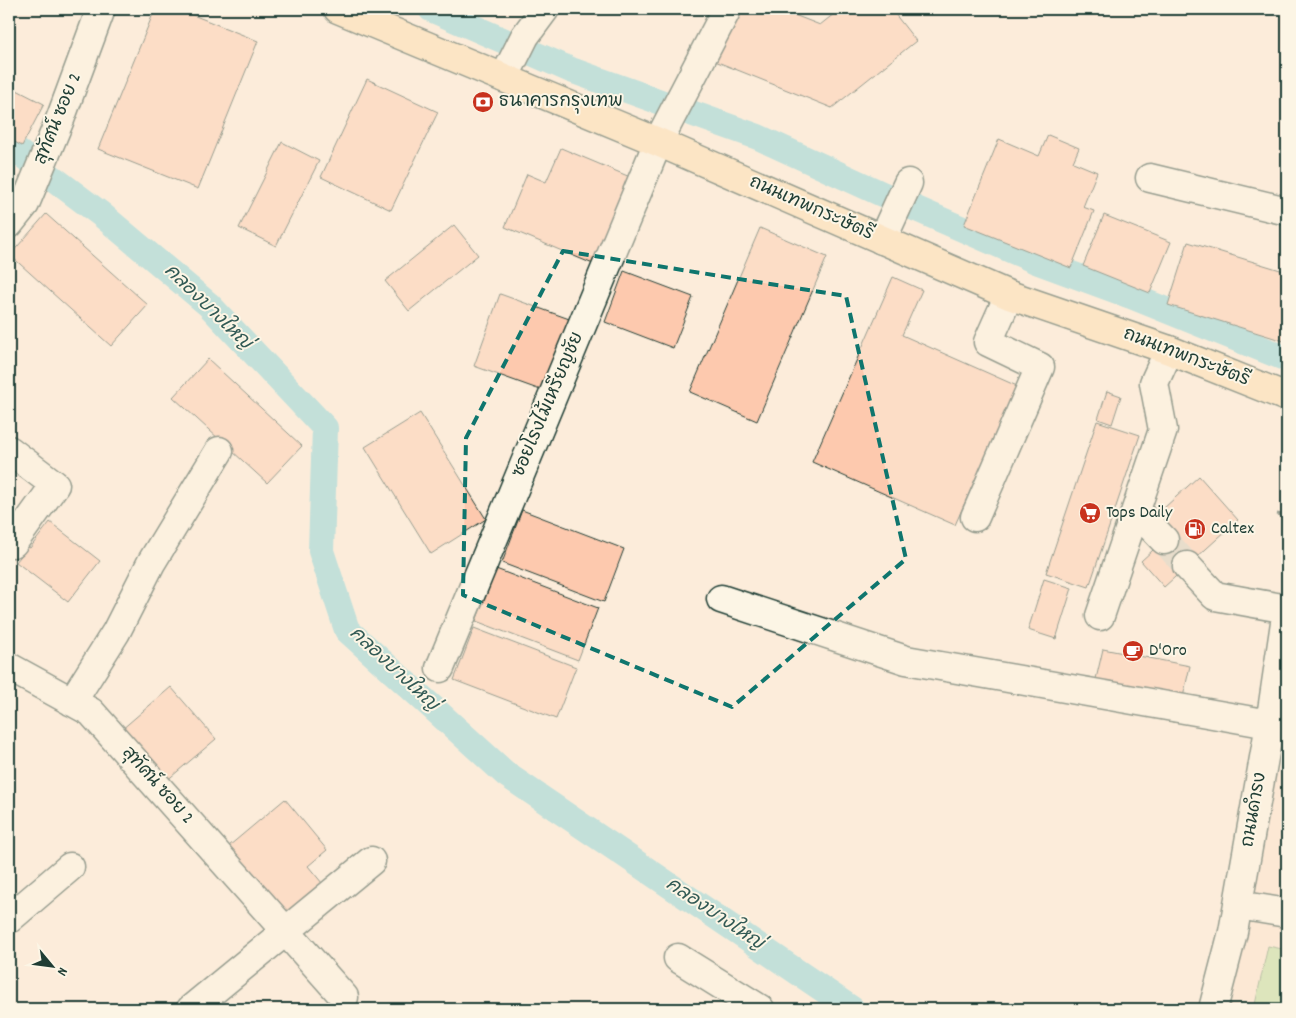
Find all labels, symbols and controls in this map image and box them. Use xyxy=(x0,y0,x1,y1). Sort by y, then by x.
street label: สุทัศน์ ซอย 2 xyxy=(27,68,89,169)
bank icon: ธนาคารกรุงเทพ xyxy=(471,90,495,114)
place label: ธนาคารกรุงเทพ xyxy=(499,90,623,115)
street label: ถนนเทพกระษัตรี xyxy=(745,169,878,248)
water label: คลองบางใหญ่ xyxy=(157,258,261,360)
street label: ถนนเทพกระษัตรี xyxy=(1119,321,1254,394)
street label: ซอยโรงไม้เหรียญชัย xyxy=(504,327,591,482)
supermarket icon: Tops Daily xyxy=(1078,501,1102,525)
place label: Tops Daily xyxy=(1106,501,1173,526)
fuel station icon: Caltex xyxy=(1183,517,1207,541)
place label: Caltex xyxy=(1211,517,1254,542)
water label: คลองบางใหญ่ xyxy=(343,620,448,721)
cafe icon: D'Oro xyxy=(1121,639,1145,663)
place label: D'Oro xyxy=(1149,639,1187,664)
street label: สุทัศน์ ซอย 2 xyxy=(115,740,201,830)
street label: ถนนดำรง xyxy=(1234,770,1274,849)
water label: คลองบางใหญ่ xyxy=(660,871,773,960)
north arrow xyxy=(28,940,78,990)
text: N xyxy=(51,963,72,979)

